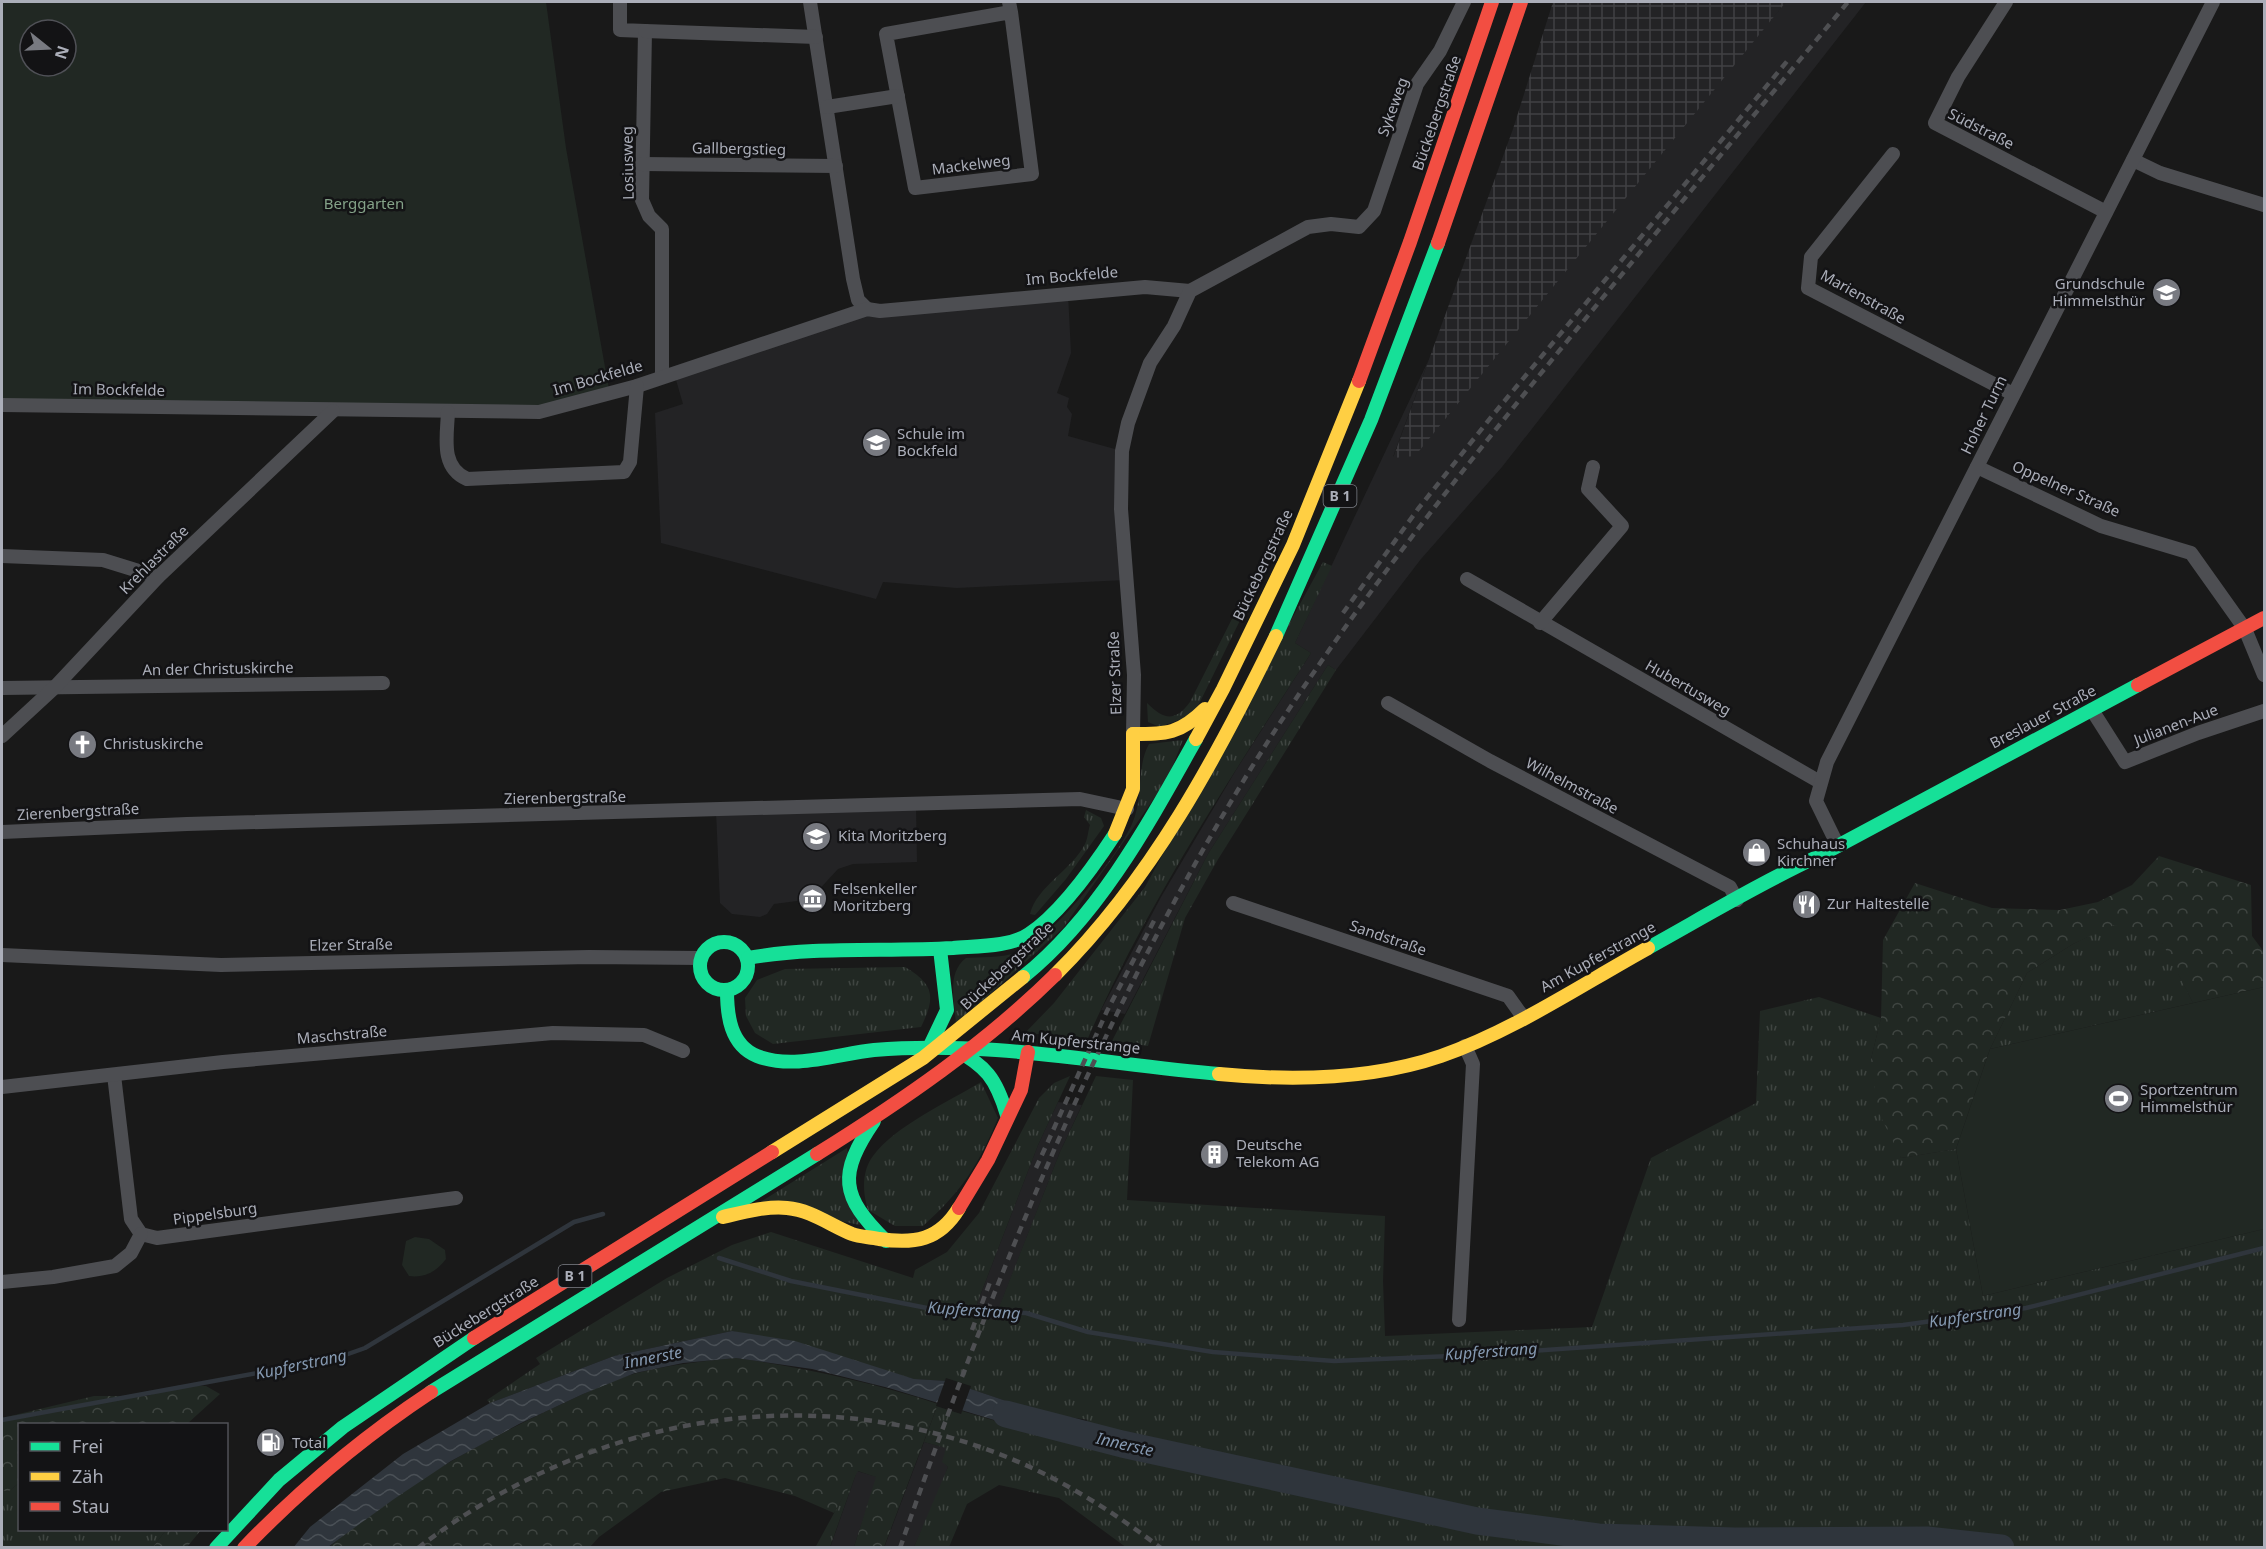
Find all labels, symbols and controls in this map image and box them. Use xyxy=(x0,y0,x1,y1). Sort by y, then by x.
north arrow xyxy=(18,18,78,78)
text: N xyxy=(50,43,75,62)
street label: Bückebergstraße xyxy=(1407,52,1465,173)
street label: Sykeweg xyxy=(1372,74,1412,139)
street label: Südstraße xyxy=(1945,103,2018,153)
street label: Losiusweg xyxy=(616,126,638,200)
street label: Gallbergstieg xyxy=(692,137,786,159)
street label: Mackelweg xyxy=(930,149,1011,179)
park label: Berggarten xyxy=(324,193,404,213)
street label: Im Bockfelde xyxy=(1025,261,1119,289)
street label: Marienstraße xyxy=(1817,264,1910,328)
place label: Grundschule Himmelsthür xyxy=(2052,273,2145,310)
school or university icon: Grundschule Himmelsthür xyxy=(2150,277,2182,309)
street label: Im Bockfelde xyxy=(551,355,645,399)
street label: Hoher Turm xyxy=(1955,372,2011,457)
street label: Im Bockfelde xyxy=(73,378,165,400)
place label: Schule im Bockfeld xyxy=(897,423,965,460)
school or university icon: Schule im Bockfeld xyxy=(860,427,892,459)
street label: Oppelner Straße xyxy=(2009,455,2124,521)
road number: B 1 xyxy=(1324,485,1356,507)
street label: Bückebergstraße xyxy=(1228,506,1297,623)
street label: Krehlastraße xyxy=(114,520,192,598)
street label: Elzer Straße xyxy=(1103,631,1125,715)
street label: Hubertusweg xyxy=(1642,655,1735,720)
street label: An der Christuskirche xyxy=(142,657,294,679)
street label: Breslauer Straße xyxy=(1986,680,2099,752)
street label: Julianen-Aue xyxy=(2129,699,2221,750)
church icon: Christuskirche xyxy=(66,728,98,760)
place label: Christuskirche xyxy=(103,733,204,753)
street label: Wilhelmstraße xyxy=(1523,752,1622,818)
street label: Zierenbergstraße xyxy=(504,786,626,808)
street label: Zierenbergstraße xyxy=(16,798,140,824)
school or university icon: Kita Moritzberg xyxy=(801,820,833,852)
place label: Kita Moritzberg xyxy=(838,825,947,845)
place label: Schuhaus Kirchner xyxy=(1777,833,1845,870)
shop icon: Schuhaus Kirchner xyxy=(1740,837,1772,869)
place label: Felsenkeller Moritzberg xyxy=(833,878,917,915)
museum icon: Felsenkeller Moritzberg xyxy=(796,882,828,914)
restaurant icon: Zur Haltestelle xyxy=(1790,888,1822,920)
place label: Zur Haltestelle xyxy=(1827,893,1929,913)
street label: Sandstraße xyxy=(1347,915,1429,960)
street label: Am Kupferstrange xyxy=(1536,916,1659,996)
street label: Bückebergstraße xyxy=(955,917,1057,1014)
street label: Elzer Straße xyxy=(309,933,393,955)
street label: Maschstraße xyxy=(296,1020,388,1048)
street label: Am Kupferstrange xyxy=(1011,1024,1141,1058)
place label: Sportzentrum Himmelsthür xyxy=(2140,1079,2238,1116)
sports icon: Sportzentrum Himmelsthür xyxy=(2103,1083,2135,1115)
place label: Deutsche Telekom AG xyxy=(1236,1134,1319,1171)
building icon: Deutsche Telekom AG xyxy=(1199,1138,1231,1170)
street label: Pippelsburg xyxy=(172,1197,258,1229)
road number: B 1 xyxy=(558,1265,592,1287)
street label: Bückebergstraße xyxy=(429,1271,542,1352)
water label: Kupferstrang xyxy=(927,1296,1021,1324)
water label: Kupferstrang xyxy=(1927,1298,2023,1332)
water label: Kupferstrang xyxy=(1444,1337,1538,1365)
water label: Innerste xyxy=(621,1341,684,1374)
water label: Kupferstrang xyxy=(253,1344,349,1384)
legend xyxy=(18,1423,228,1531)
fuel station icon: Total xyxy=(255,1427,287,1459)
water label: Innerste xyxy=(1093,1427,1156,1461)
place label: Total xyxy=(292,1432,326,1452)
text: Frei xyxy=(72,1434,103,1458)
text: Zäh xyxy=(72,1464,104,1488)
text: Stau xyxy=(72,1494,110,1518)

